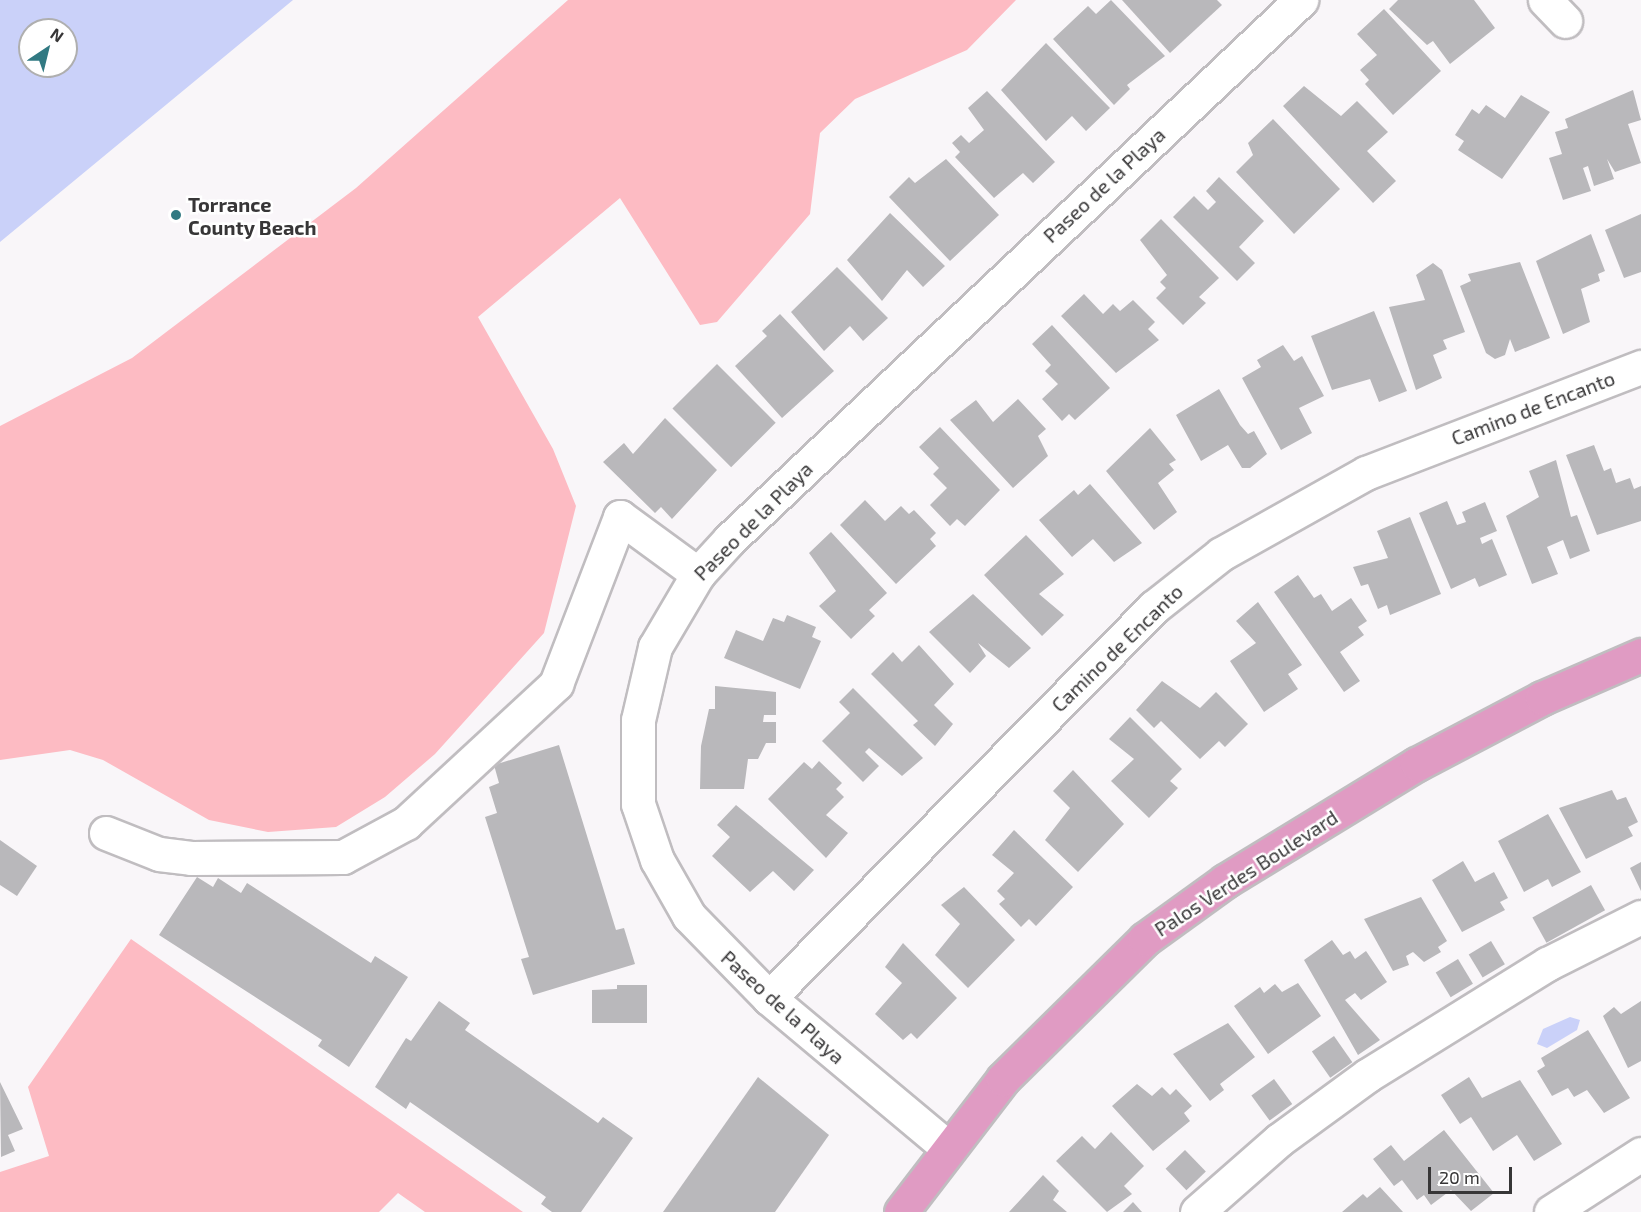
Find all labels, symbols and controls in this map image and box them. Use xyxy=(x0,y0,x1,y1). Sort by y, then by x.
north arrow xyxy=(18,18,78,78)
text: N xyxy=(47,23,68,46)
street label: Paseo de la Playa xyxy=(1038,122,1170,248)
place label: Torrance County Beach xyxy=(188,192,317,239)
marker: Torrance County Beach xyxy=(169,208,183,222)
street label: Camino de Encanto xyxy=(1448,366,1618,450)
street label: Paseo de la Playa xyxy=(689,457,817,585)
street label: Camino de Encanto xyxy=(1046,579,1188,717)
street label: Palos Verdes Boulevard xyxy=(1150,805,1342,941)
street label: Paseo de la Playa xyxy=(716,945,850,1069)
scale bar xyxy=(1431,1155,1515,1193)
text: 20 m xyxy=(1439,1166,1480,1188)

